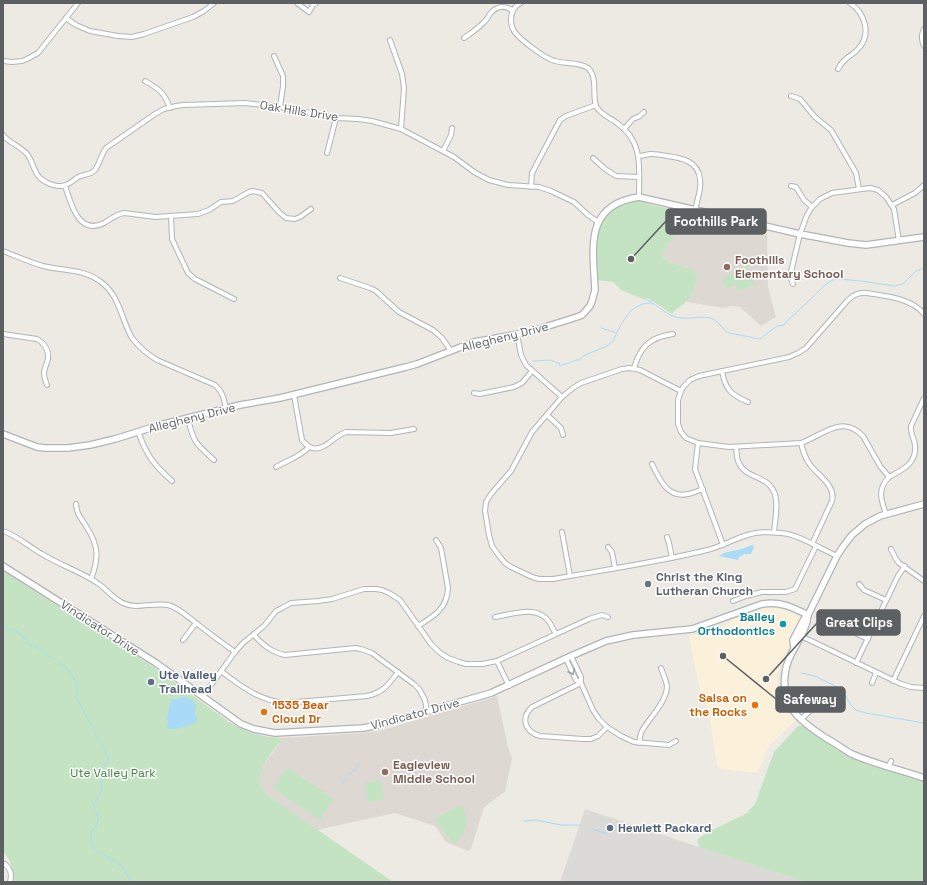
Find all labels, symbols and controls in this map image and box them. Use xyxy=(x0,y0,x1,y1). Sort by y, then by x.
street label: Oak Hills Drive xyxy=(259,97,339,125)
callout: Foothills Park xyxy=(666,209,766,234)
text: Foothills Park xyxy=(674,213,759,230)
place label: Foothills Elementary School xyxy=(735,252,843,282)
marker: Foothills Elementary School xyxy=(722,262,732,272)
street label: Allegheny Drive xyxy=(460,318,550,356)
street label: Allegheny Drive xyxy=(147,399,237,437)
place label: Christ the King Lutheran Church xyxy=(656,569,753,599)
marker: Christ the King Lutheran Church xyxy=(643,579,653,589)
street label: Vindicator Drive xyxy=(57,596,143,660)
place label: Bailey Orthodontics xyxy=(698,609,775,639)
callout: Great Clips xyxy=(817,610,900,635)
text: Great Clips xyxy=(825,614,893,631)
marker: Bailey Orthodontics xyxy=(778,619,788,629)
place label: Ute Valley Trailhead xyxy=(159,667,217,697)
one-way arrow xyxy=(567,668,575,675)
marker: Ute Valley Trailhead xyxy=(146,677,156,687)
callout: Safeway xyxy=(776,687,845,712)
place label: Salsa on the Rocks xyxy=(689,690,747,720)
text: Safeway xyxy=(783,691,837,708)
street label: Vindicator Drive xyxy=(369,694,461,734)
place label: 1535 Bear Cloud Dr xyxy=(272,697,329,727)
marker: Salsa on the Rocks xyxy=(750,700,760,710)
marker: 1535 Bear Cloud Dr xyxy=(259,707,269,717)
place label: Eagleview Middle School xyxy=(393,757,475,787)
park label: Ute Valley Park xyxy=(70,765,156,781)
marker: Eagleview Middle School xyxy=(380,767,390,777)
place label: Hewlett Packard xyxy=(618,820,711,836)
marker: Hewlett Packard xyxy=(605,823,615,833)

